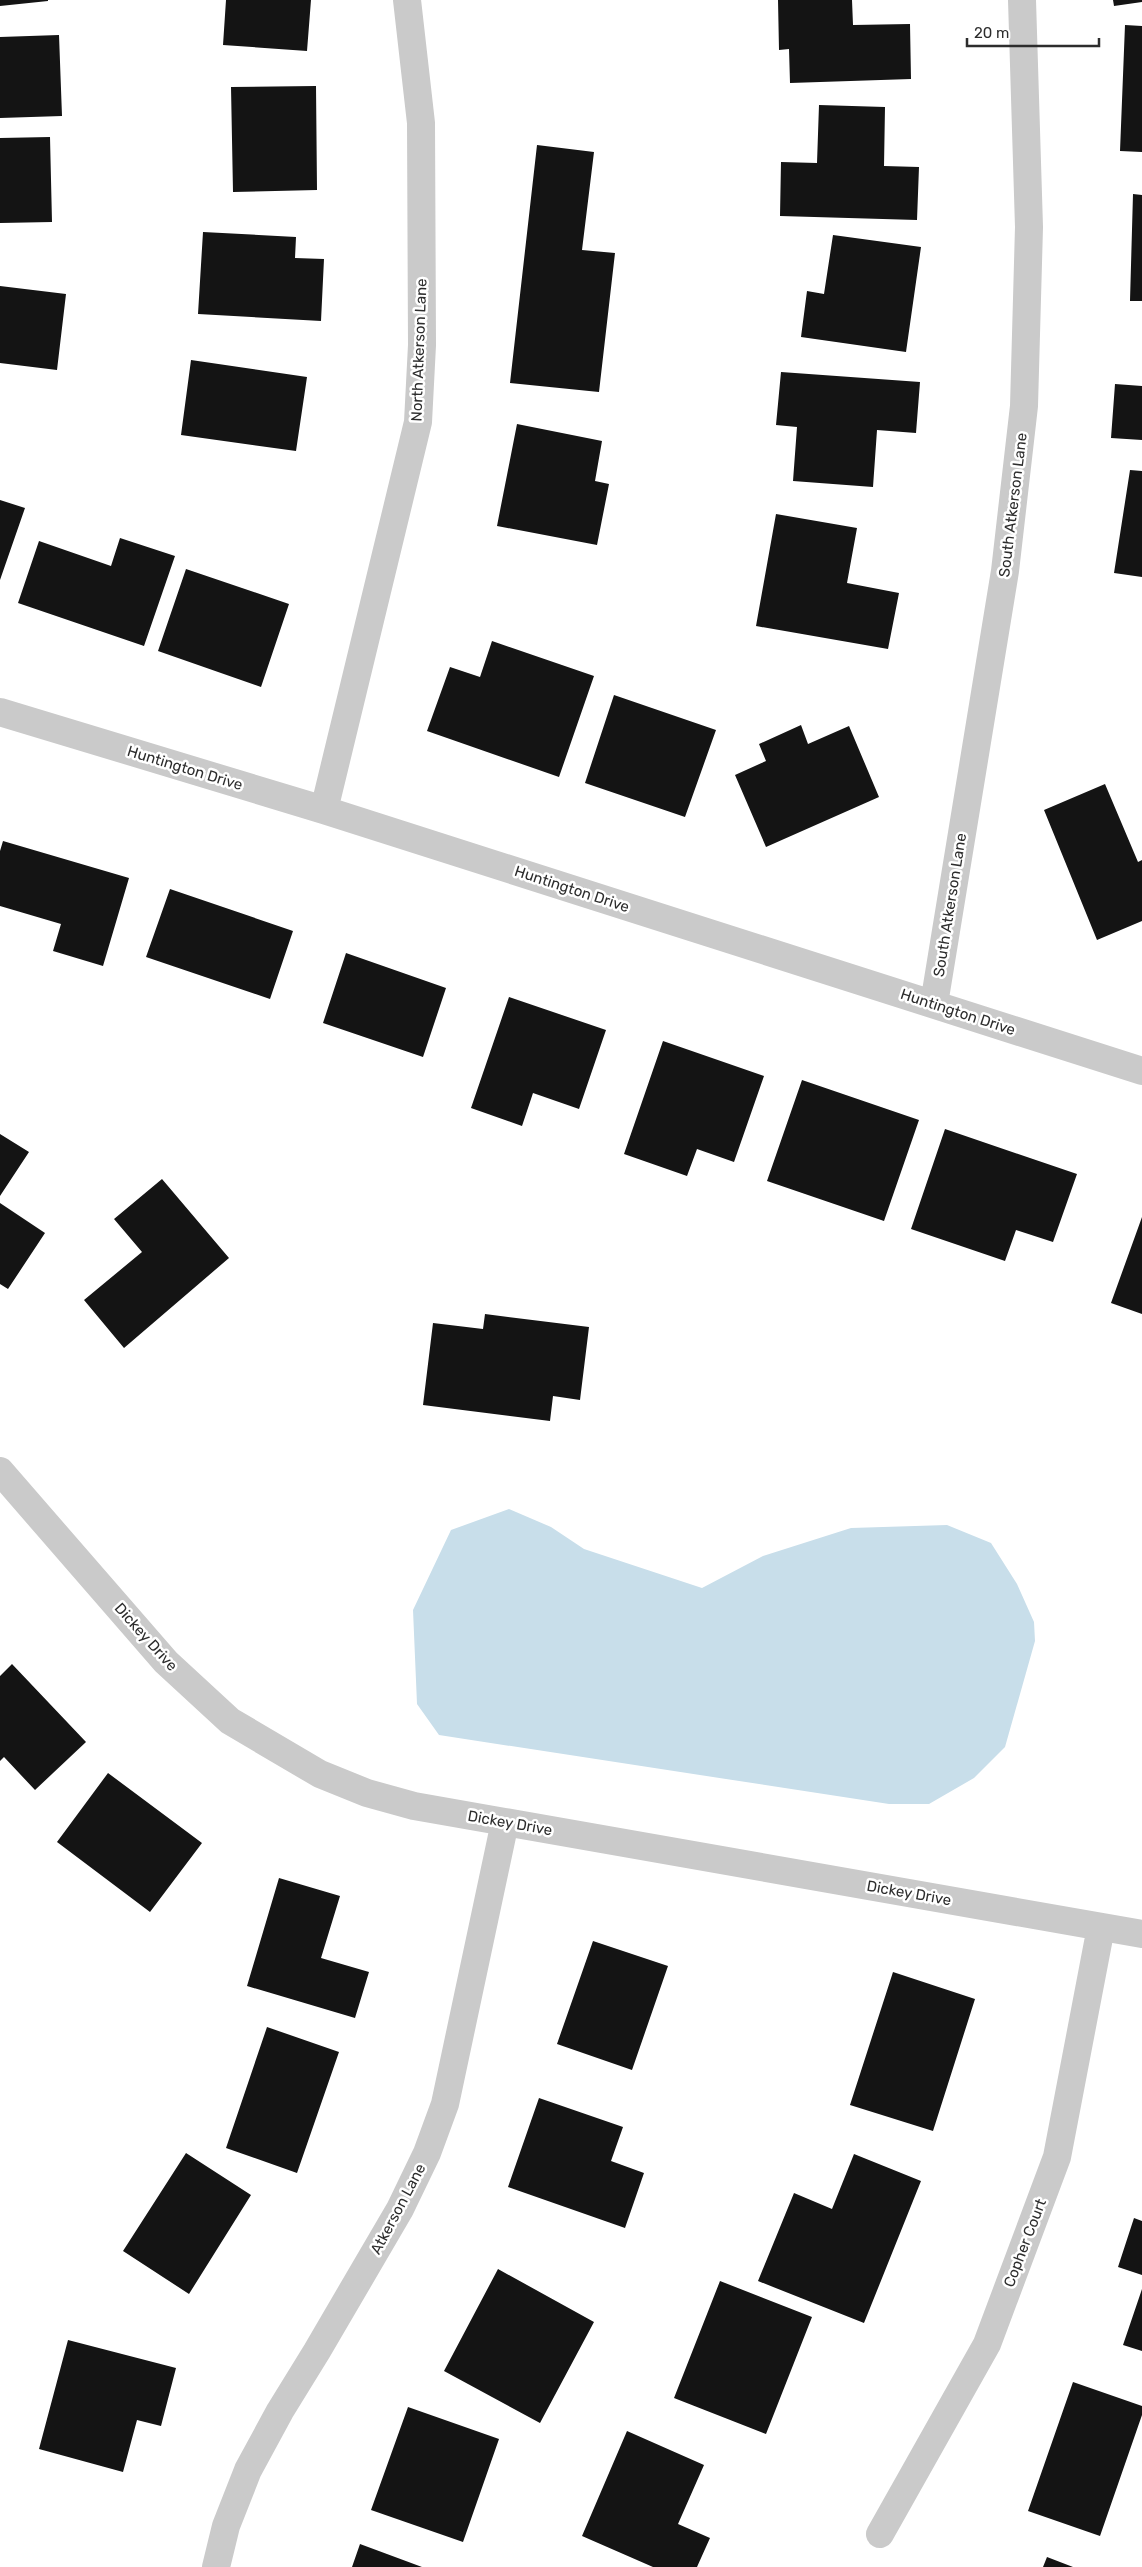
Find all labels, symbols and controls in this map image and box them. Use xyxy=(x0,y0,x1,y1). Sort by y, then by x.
scale bar xyxy=(967,15,1100,47)
text: 20 m xyxy=(974,24,1009,42)
street label: North Atkerson Lane xyxy=(408,278,430,422)
street label: South Atkerson Lane xyxy=(995,432,1031,578)
street label: Huntington Drive xyxy=(125,742,245,794)
street label: South Atkerson Lane xyxy=(930,832,970,978)
street label: Huntington Drive xyxy=(512,862,632,916)
street label: Huntington Drive xyxy=(898,985,1018,1039)
street label: Dickey Drive xyxy=(111,1599,181,1675)
street label: Dickey Drive xyxy=(466,1807,554,1839)
street label: Dickey Drive xyxy=(865,1877,953,1909)
street label: Atkerson Lane xyxy=(367,2161,429,2257)
street label: Copher Court xyxy=(1000,2196,1050,2290)

